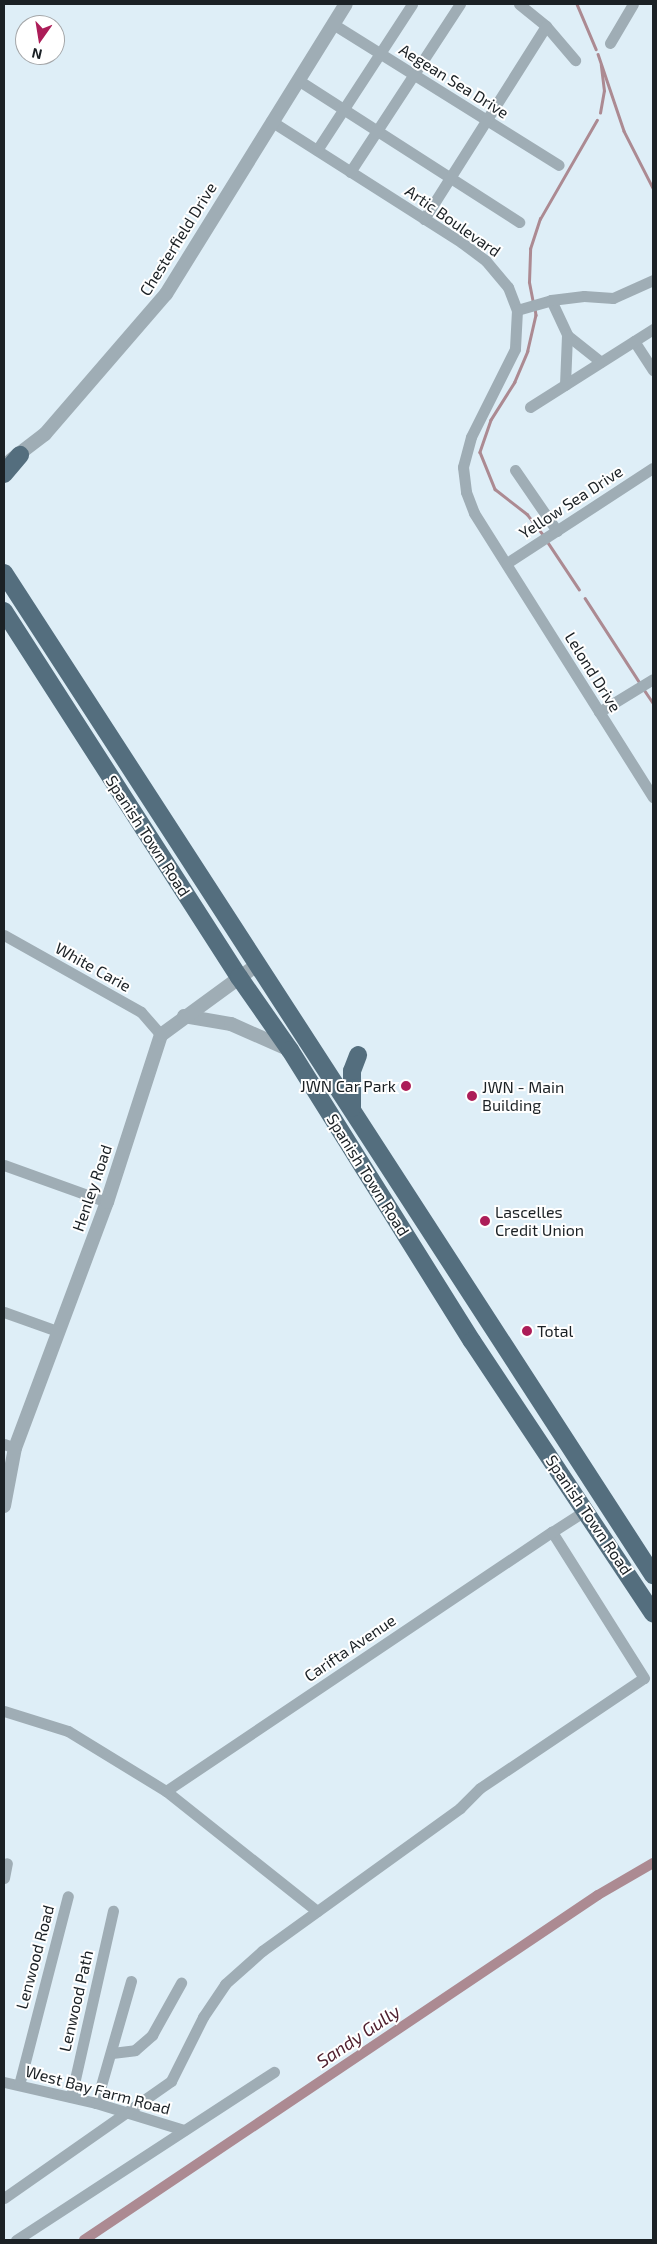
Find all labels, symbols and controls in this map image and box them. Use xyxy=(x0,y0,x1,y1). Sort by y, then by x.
north arrow xyxy=(15,15,65,65)
street label: Aegean Sea Drive xyxy=(396,40,512,122)
text: N xyxy=(30,45,44,64)
street label: Chesterfield Drive xyxy=(135,179,221,299)
street label: Artic Boulevard xyxy=(402,181,504,261)
street label: Yellow Sea Drive xyxy=(516,461,626,543)
street label: Lelond Drive xyxy=(561,628,625,716)
street label: Spanish Town Road xyxy=(102,772,194,900)
street label: White Carie xyxy=(52,938,134,996)
place label: JWN Car Park xyxy=(300,1076,396,1096)
place label: JWN - Main Building xyxy=(482,1077,564,1115)
marker: JWN Car Park xyxy=(400,1080,412,1092)
marker: JWN - Main Building xyxy=(466,1090,478,1102)
street label: Spanish Town Road xyxy=(323,1110,413,1240)
street label: Henley Road xyxy=(68,1142,116,1234)
place label: Lascelles Credit Union xyxy=(495,1202,584,1240)
marker: Lascelles Credit Union xyxy=(479,1215,491,1227)
place label: Total xyxy=(537,1321,573,1341)
marker: Total xyxy=(521,1325,533,1337)
street label: Spanish Town Road xyxy=(542,1451,636,1579)
street label: Carifta Avenue xyxy=(301,1610,399,1686)
street label: Lenwood Road xyxy=(12,1903,58,2011)
street label: Lenwood Path xyxy=(55,1948,97,2054)
water label: Sandy Gully xyxy=(312,2000,404,2072)
street label: West Bay Farm Road xyxy=(23,2061,173,2119)

